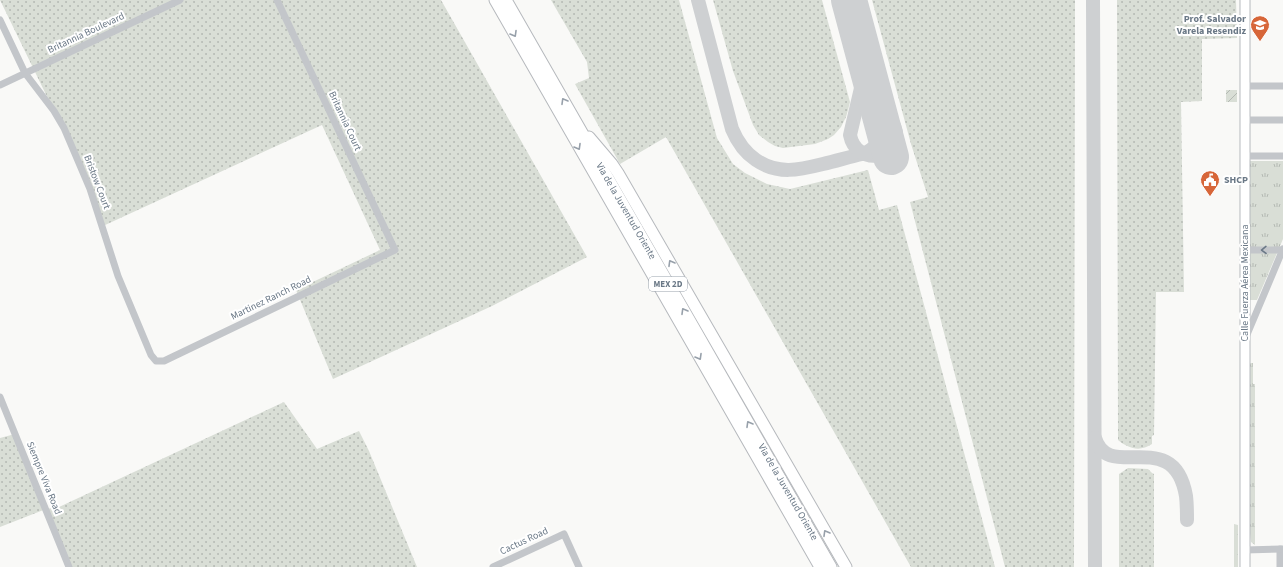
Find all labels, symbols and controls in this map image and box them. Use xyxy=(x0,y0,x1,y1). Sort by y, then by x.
street label: Britannia Boulevard xyxy=(45,9,127,57)
place label: Prof. Salvador Varela Resendiz xyxy=(1176,12,1246,38)
school or university icon: Prof. Salvador Varela Resendiz xyxy=(1249,14,1271,42)
one-way arrow xyxy=(510,30,517,37)
street label: Britannia Court xyxy=(325,89,365,153)
one-way arrow xyxy=(561,98,568,105)
one-way arrow xyxy=(574,143,581,150)
street label: Bristow Court xyxy=(80,153,114,212)
street label: Via de la Juventud Oriente xyxy=(593,160,659,262)
public building icon: SHCP xyxy=(1199,169,1221,197)
place label: SHCP xyxy=(1224,173,1248,187)
street label: Calle Fuerza Aérea Mexicana xyxy=(1238,224,1252,342)
one-way arrow xyxy=(1261,246,1267,254)
one-way arrow xyxy=(668,260,675,267)
street label: Martinez Ranch Road xyxy=(228,272,314,324)
road number: MEX 2D xyxy=(649,277,687,291)
one-way arrow xyxy=(681,308,688,315)
one-way arrow xyxy=(695,353,702,360)
one-way arrow xyxy=(746,421,753,428)
street label: Siempre Viva Road xyxy=(23,439,65,517)
street label: Via de la Juventud Oriente xyxy=(755,441,821,543)
street label: Cactus Road xyxy=(498,524,550,558)
one-way arrow xyxy=(824,530,831,537)

